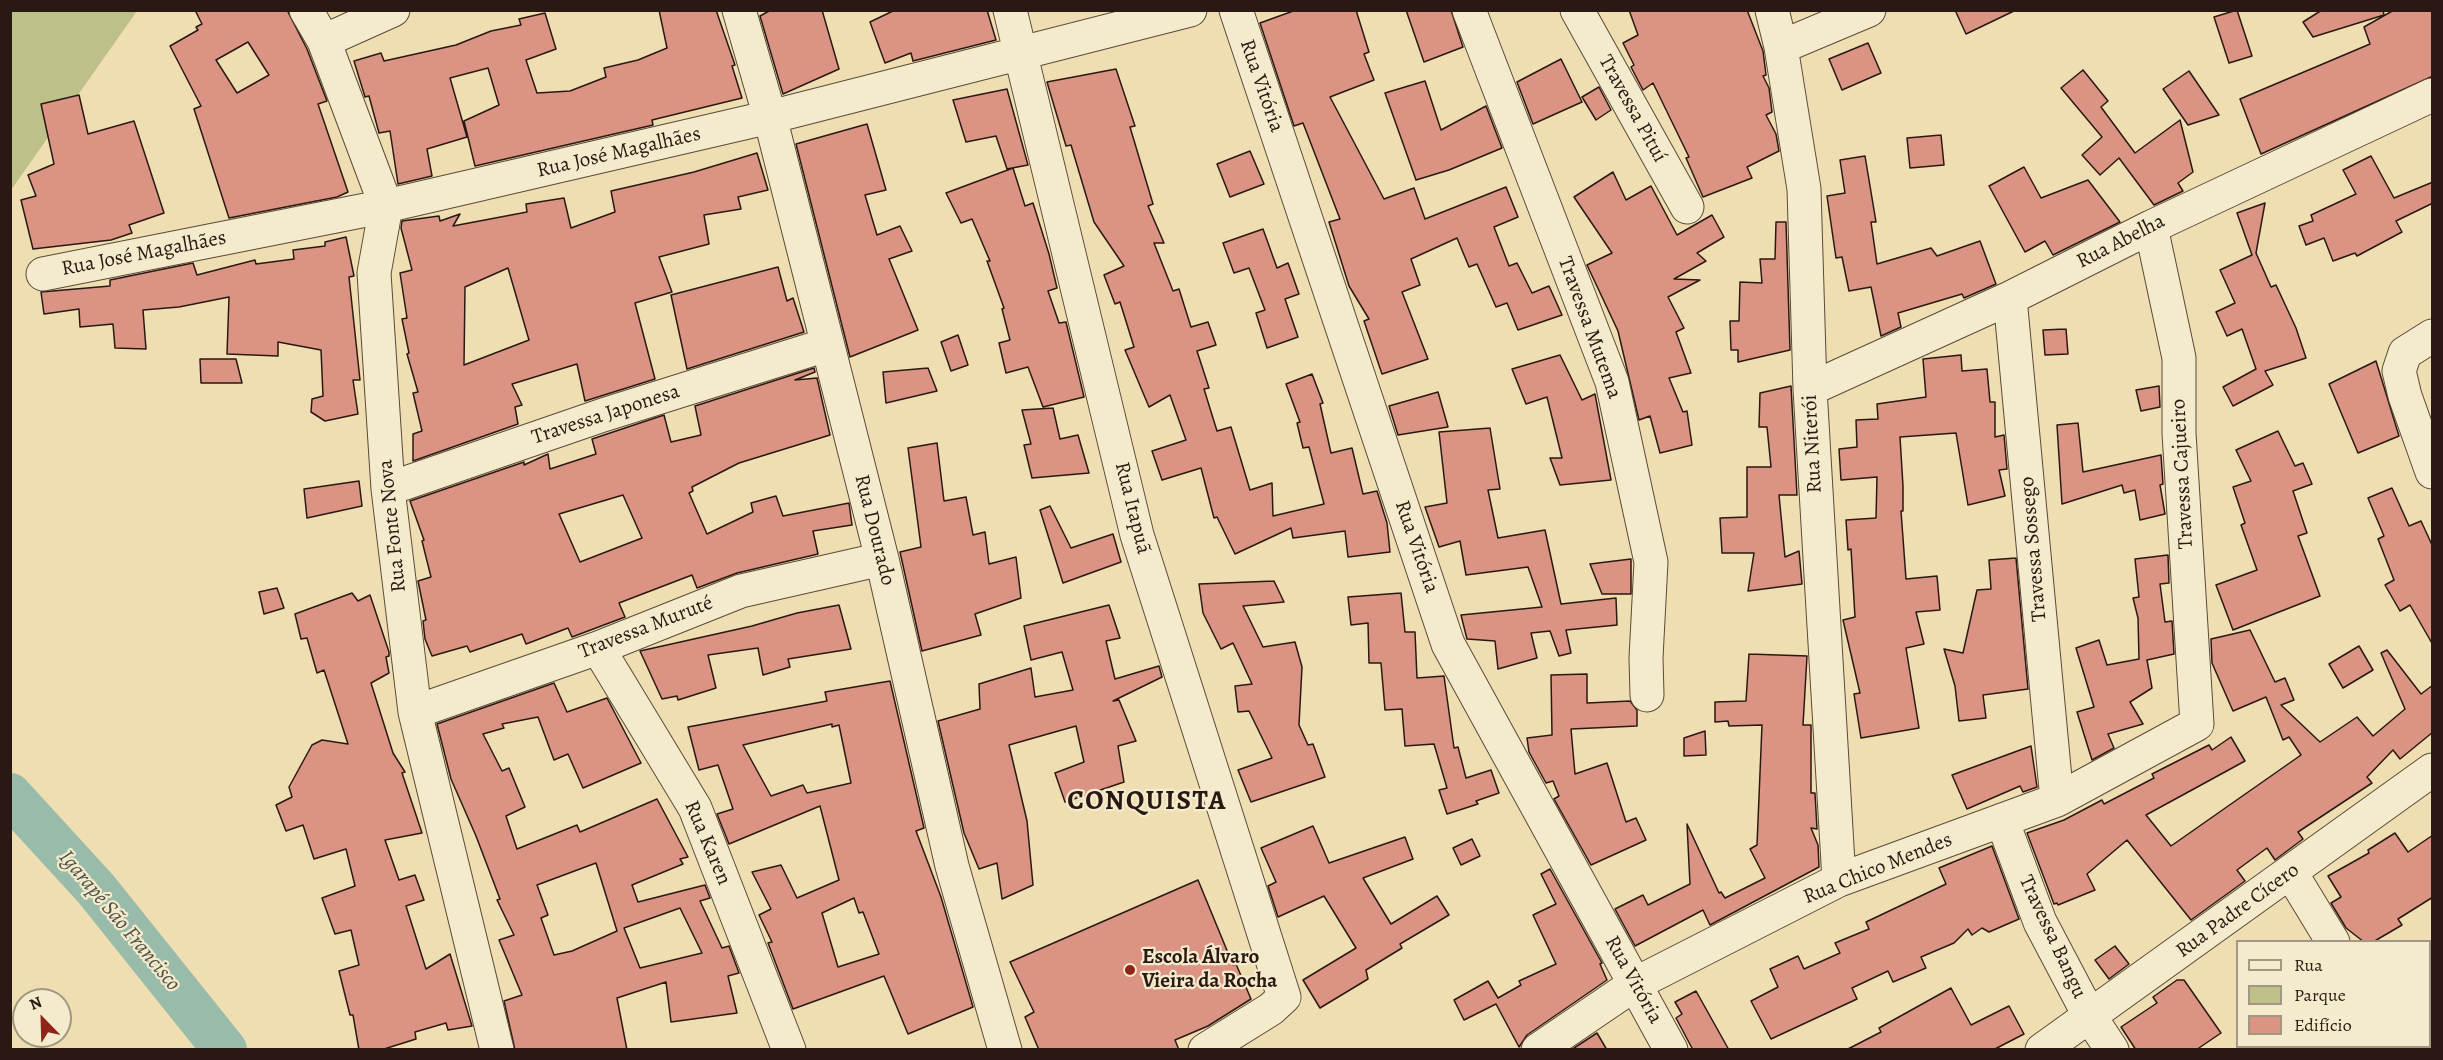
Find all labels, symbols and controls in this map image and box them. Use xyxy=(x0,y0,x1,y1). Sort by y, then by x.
street label: Rua Vitória xyxy=(1233,36,1289,136)
street label: Travessa Pituí xyxy=(1592,51,1672,167)
street label: Rua José Magalhães xyxy=(535,122,703,184)
street label: Rua Abelha xyxy=(2073,209,2169,275)
street label: Rua José Magalhães xyxy=(59,226,229,282)
street label: Travessa Mutema xyxy=(1552,253,1626,403)
street label: Travessa Japonesa xyxy=(529,379,683,451)
street label: Rua Niterói xyxy=(1798,394,1828,494)
street label: Travessa Cajueiro xyxy=(2166,398,2200,550)
street label: Rua Fonte Nova xyxy=(373,458,413,594)
street label: Rua Itapuã xyxy=(1108,459,1156,557)
street label: Rua Dourado xyxy=(848,472,900,588)
street label: Travessa Sossego xyxy=(2015,475,2053,623)
street label: Rua Vitória xyxy=(1388,497,1444,597)
street label: Travessa Muruté xyxy=(575,591,717,665)
district label: CONQUISTA xyxy=(1067,786,1227,818)
street label: Rua Karen xyxy=(678,797,736,889)
street label: Rua Chico Mendes xyxy=(1800,828,1956,910)
water label: Igarapé São Francisco xyxy=(52,845,186,997)
street label: Rua Padre Cícero xyxy=(2172,858,2304,964)
street label: Travessa Bangu xyxy=(2012,871,2092,1003)
street label: Rua Vitória xyxy=(1599,932,1667,1028)
legend xyxy=(2236,940,2431,1048)
place label: Escola Álvaro Vieira da Rocha xyxy=(1142,945,1278,995)
text: Rua xyxy=(2294,953,2323,977)
marker: Escola Álvaro Vieira da Rocha xyxy=(1123,963,1137,977)
text: Parque xyxy=(2294,983,2346,1007)
north arrow xyxy=(12,988,72,1048)
text: N xyxy=(26,991,45,1016)
text: Edifício xyxy=(2294,1013,2352,1037)

